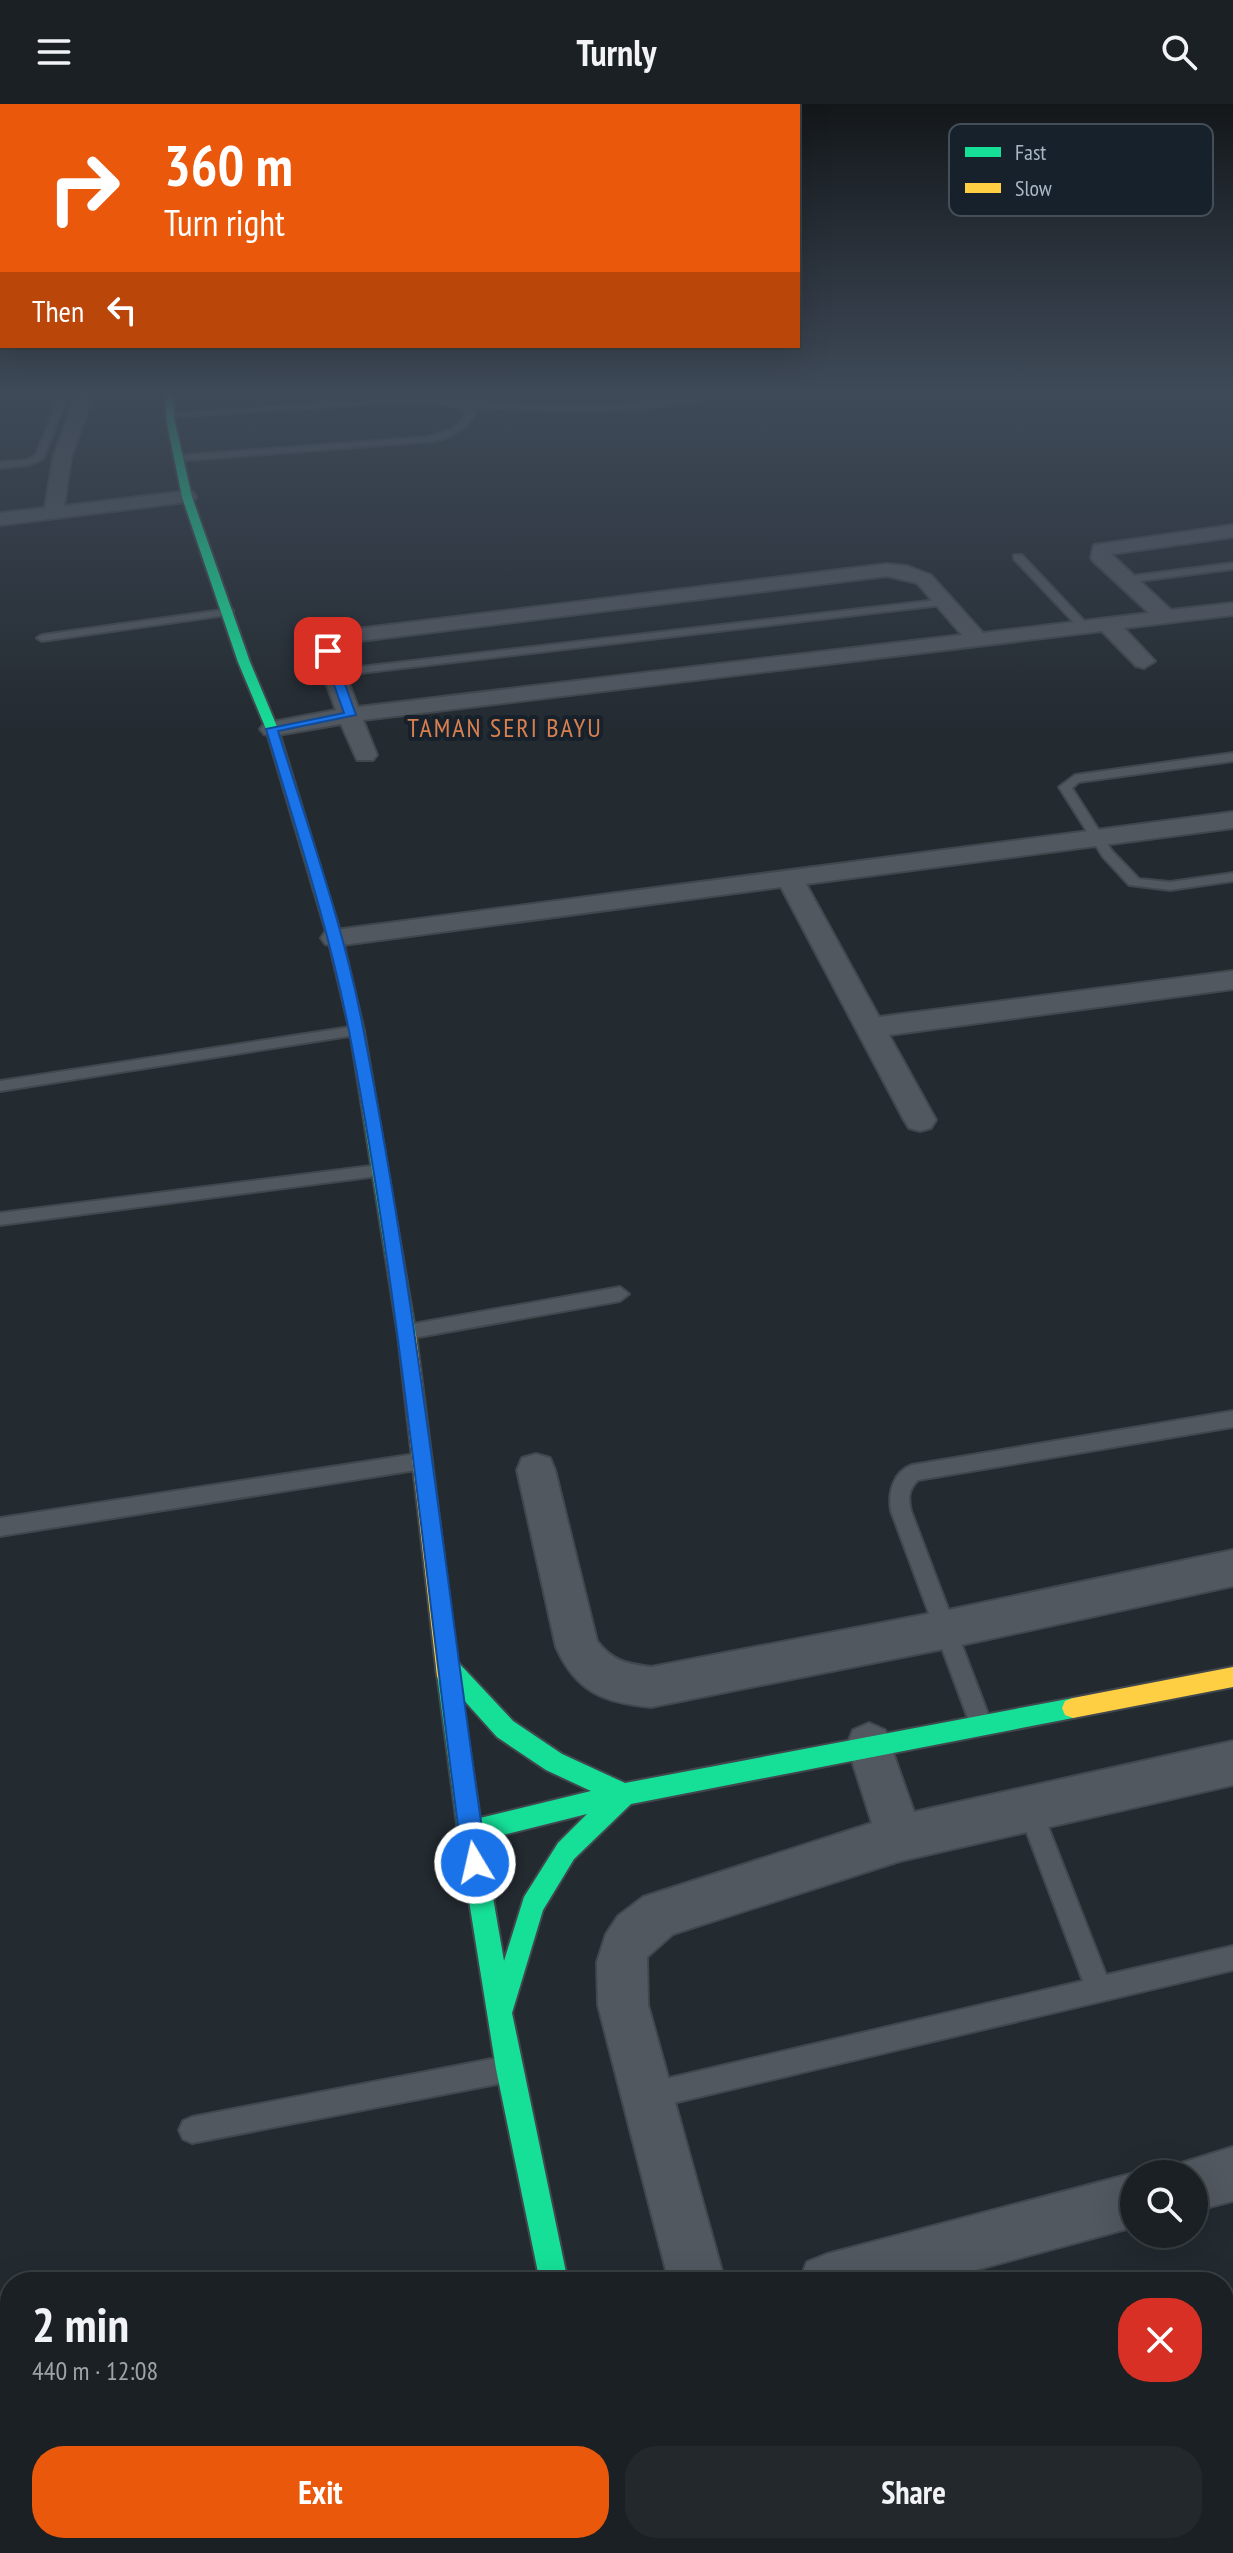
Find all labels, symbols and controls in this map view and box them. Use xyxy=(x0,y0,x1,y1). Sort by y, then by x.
text: Turnly xyxy=(577,29,656,76)
icon: menu xyxy=(32,30,76,74)
icon: search xyxy=(1157,30,1201,74)
legend xyxy=(949,124,1213,216)
text: 360 m xyxy=(164,129,293,201)
icon: right xyxy=(32,136,136,240)
text: Fast xyxy=(1015,138,1046,166)
text: Slow xyxy=(1015,174,1052,202)
text: Turn right xyxy=(164,199,285,246)
icon: left xyxy=(100,288,144,332)
text: Then xyxy=(32,291,84,330)
pin xyxy=(294,617,362,685)
icon: arrive xyxy=(306,629,350,673)
district label: TAMAN SERI BAYU xyxy=(407,711,603,744)
position arrow xyxy=(433,1821,517,1905)
map controls xyxy=(1120,2160,1208,2248)
button: search xyxy=(1120,2160,1208,2248)
text: 2 min xyxy=(32,2293,129,2355)
button: close xyxy=(1118,2298,1202,2382)
text: 440 m · 12:08 xyxy=(32,2354,158,2387)
button: Exit xyxy=(32,2446,609,2538)
button: Share xyxy=(625,2446,1202,2538)

